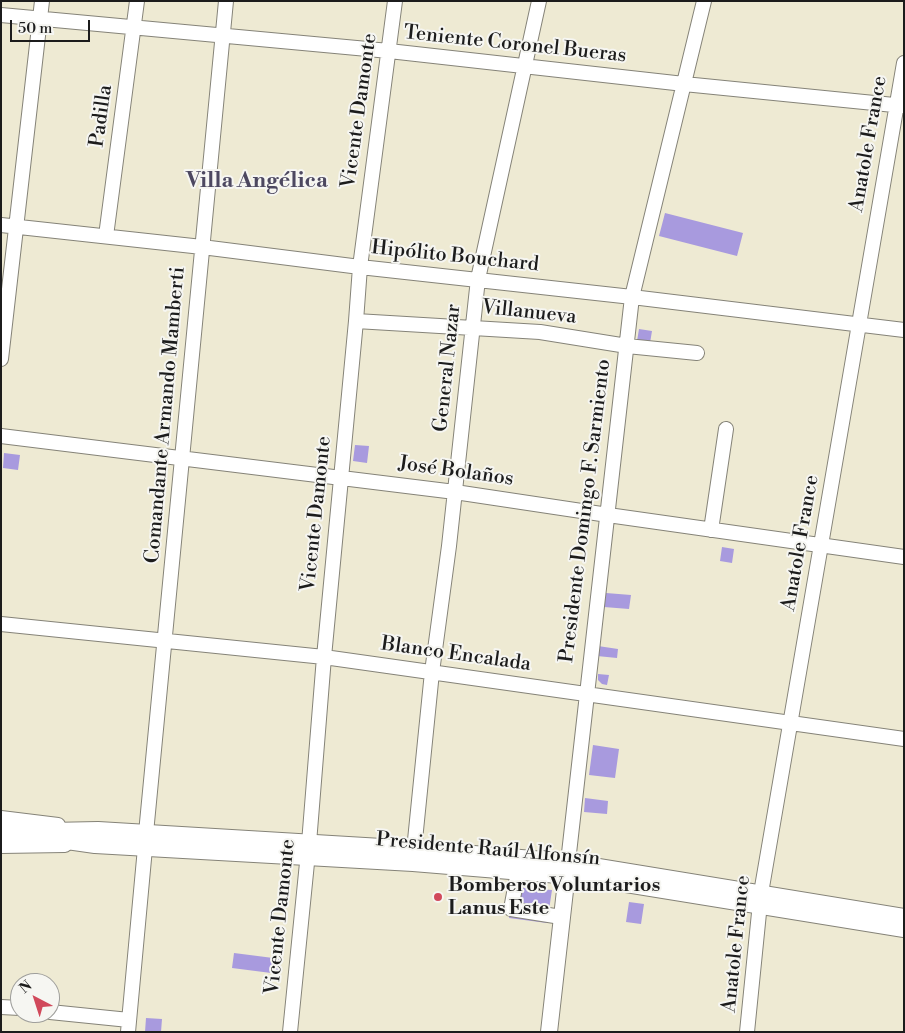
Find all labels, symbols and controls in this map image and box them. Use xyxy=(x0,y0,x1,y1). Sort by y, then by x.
scale bar xyxy=(12,10,92,42)
text: 50 m xyxy=(18,19,52,38)
street label: Teniente Coronel Bueras xyxy=(402,21,628,69)
street label: Vicente Damonte xyxy=(337,32,383,190)
street label: Anatole France xyxy=(845,74,893,214)
street label: Padilla xyxy=(86,83,118,149)
district label: Villa Angélica xyxy=(186,169,328,195)
street label: Hipólito Bouchard xyxy=(370,236,540,278)
street label: Comandante Armando Mamberti xyxy=(141,266,191,564)
street label: Villanueva xyxy=(480,296,578,330)
street label: General Nazar xyxy=(429,303,467,433)
street label: Presidente Domingo F. Sarmiento xyxy=(555,358,617,664)
street label: Vicente Damonte xyxy=(297,435,337,593)
street label: José Bolaños xyxy=(397,452,515,492)
street label: Anatole France xyxy=(777,473,825,613)
street label: Blanco Encalada xyxy=(380,633,532,677)
street label: Presidente Raúl Alfonsín xyxy=(375,828,601,872)
street label: Vicente Damonte xyxy=(261,838,301,996)
place label: Bomberos Voluntarios Lanus Este xyxy=(448,874,660,921)
street label: Anatole France xyxy=(718,874,756,1014)
marker: Bomberos Voluntarios Lanus Este xyxy=(432,891,444,903)
north arrow xyxy=(10,973,60,1023)
text: N xyxy=(16,977,36,998)

